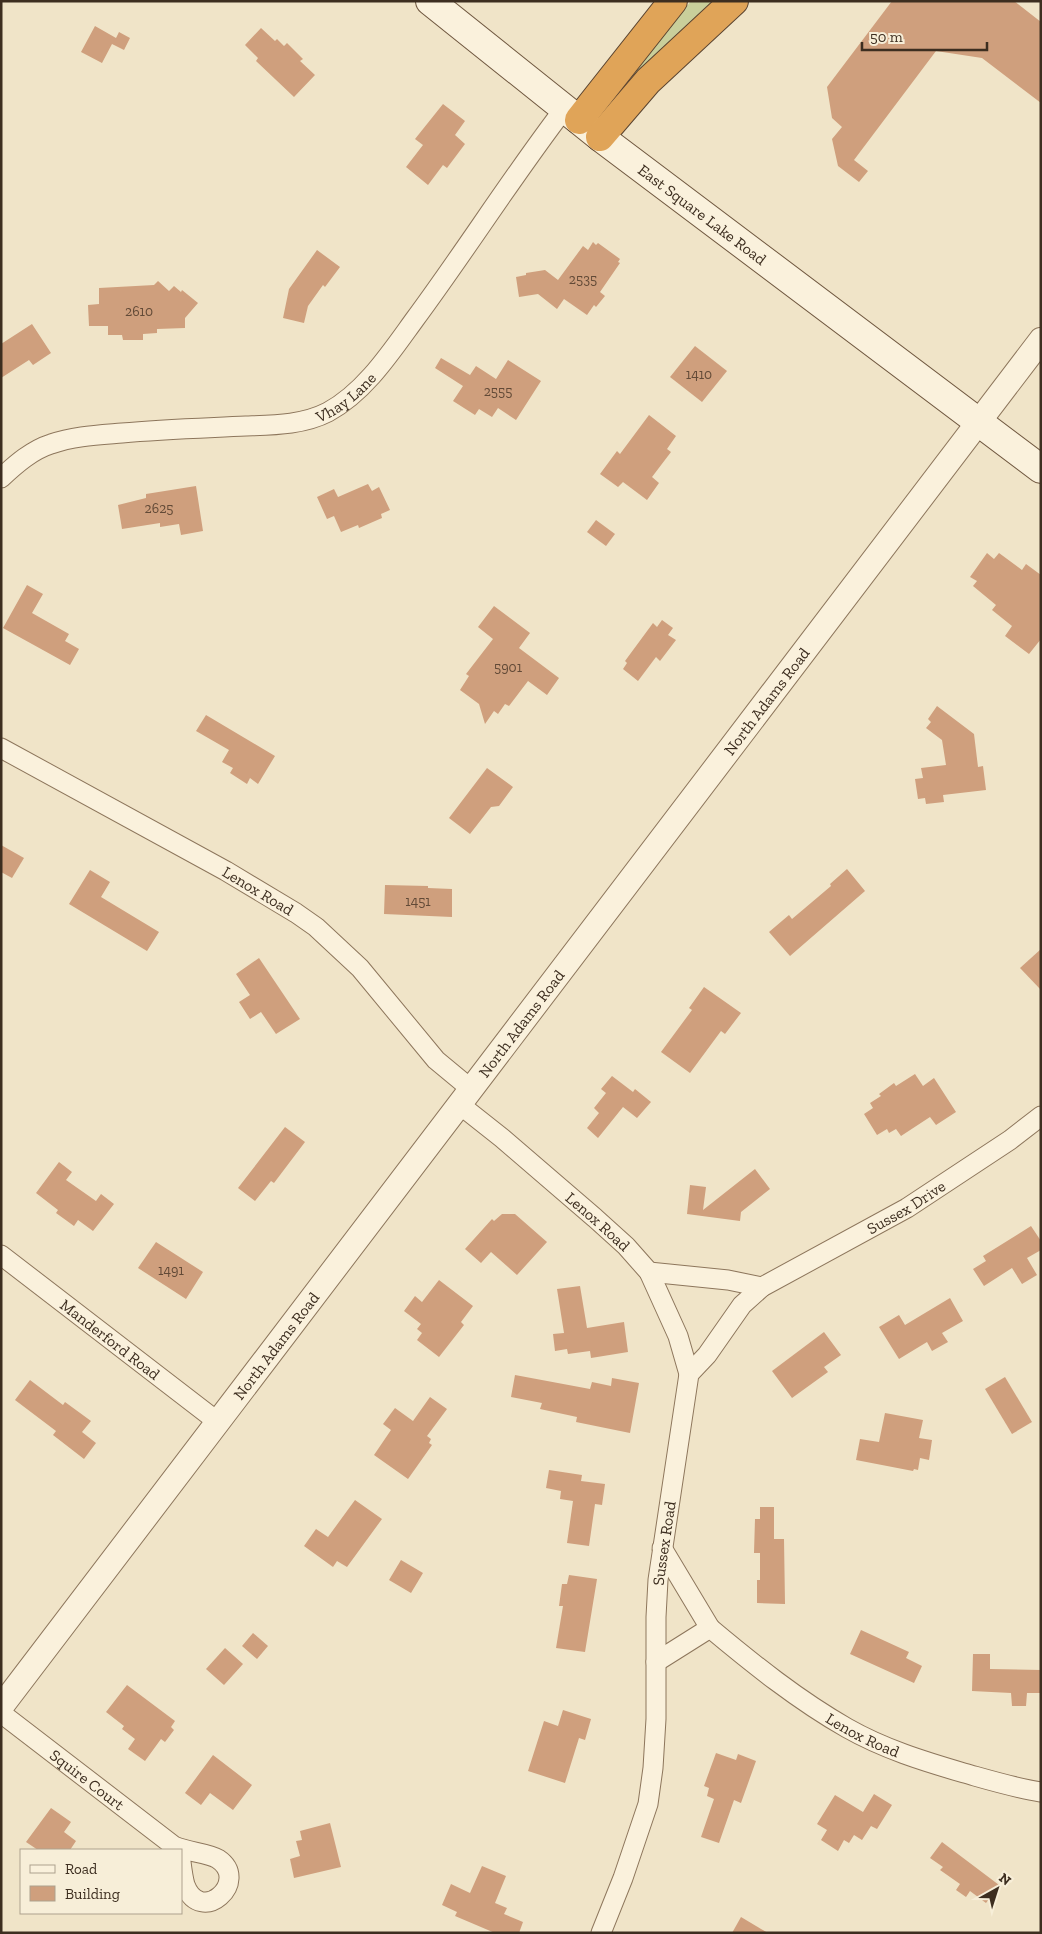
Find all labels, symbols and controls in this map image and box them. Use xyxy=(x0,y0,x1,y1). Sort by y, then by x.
scale bar xyxy=(862,20,987,52)
text: 50 m xyxy=(870,28,903,46)
street label: East Square Lake Road xyxy=(635,160,771,269)
house number: 2535 xyxy=(569,271,597,288)
house number: 2610 xyxy=(125,303,153,320)
house number: 1410 xyxy=(686,366,712,383)
street label: Vhay Lane xyxy=(312,368,380,426)
house number: 2555 xyxy=(484,383,512,400)
house number: 2625 xyxy=(144,500,174,517)
street label: North Adams Road xyxy=(719,643,813,758)
house number: 5901 xyxy=(494,659,523,676)
street label: Lenox Road xyxy=(219,862,297,919)
house number: 1451 xyxy=(405,893,431,910)
street label: North Adams Road xyxy=(474,966,568,1081)
street label: Sussex Drive xyxy=(863,1176,949,1238)
street label: Lenox Road xyxy=(562,1188,634,1255)
house number: 1491 xyxy=(158,1262,184,1279)
street label: North Adams Road xyxy=(229,1288,323,1403)
street label: Manderford Road xyxy=(57,1295,164,1384)
street label: Sussex Road xyxy=(648,1499,679,1586)
street label: Lenox Road xyxy=(823,1708,902,1761)
street label: Squire Court xyxy=(46,1745,128,1814)
legend xyxy=(20,1849,182,1914)
text: Road xyxy=(65,1860,98,1878)
north arrow xyxy=(972,1864,1022,1914)
text: N xyxy=(995,1869,1015,1889)
text: Building xyxy=(65,1885,120,1903)

